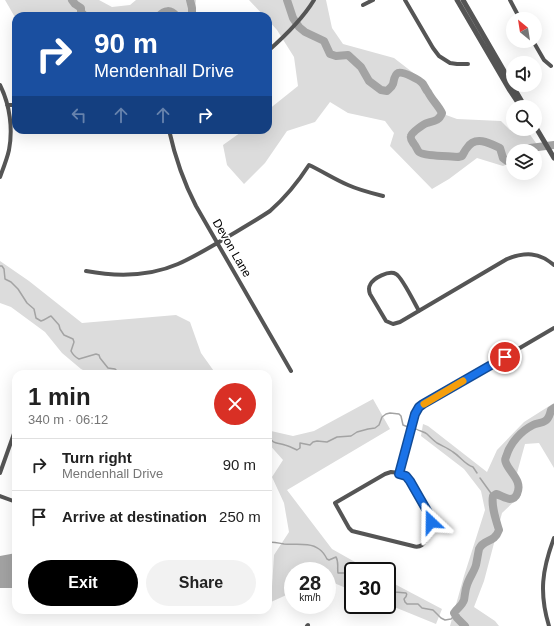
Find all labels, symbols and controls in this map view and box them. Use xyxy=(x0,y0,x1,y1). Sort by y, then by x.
north arrow xyxy=(506,12,542,48)
map controls xyxy=(506,12,542,180)
icon: right xyxy=(28,28,80,80)
text: 90 m xyxy=(94,28,158,59)
button: sound xyxy=(506,56,542,92)
text: Mendenhall Drive xyxy=(94,61,234,81)
button: search xyxy=(506,100,542,136)
icon: left xyxy=(68,104,90,126)
icon: ahead xyxy=(110,104,132,126)
icon: ahead xyxy=(152,104,174,126)
icon: right xyxy=(194,104,216,126)
button: layers xyxy=(506,144,542,180)
street label: Devon Lane xyxy=(210,216,254,280)
pin xyxy=(488,340,522,374)
icon: arrive xyxy=(494,346,516,368)
text: 1 min xyxy=(28,383,91,410)
button: close xyxy=(214,383,256,425)
text: 340 m · 06:12 xyxy=(28,412,108,427)
text: Turn right xyxy=(62,449,132,466)
icon: right xyxy=(28,454,50,476)
text: 90 m xyxy=(223,456,256,473)
text: Mendenhall Drive xyxy=(62,466,163,481)
position arrow xyxy=(410,501,452,543)
icon: arrive xyxy=(28,506,50,528)
text: Arrive at destination xyxy=(62,508,207,525)
text: 250 m xyxy=(219,508,261,525)
button: Exit xyxy=(28,560,138,606)
button: Share xyxy=(146,560,256,606)
speed limit sign: 30 xyxy=(344,562,396,614)
text: 28 xyxy=(299,572,321,594)
text: km/h xyxy=(299,592,321,603)

